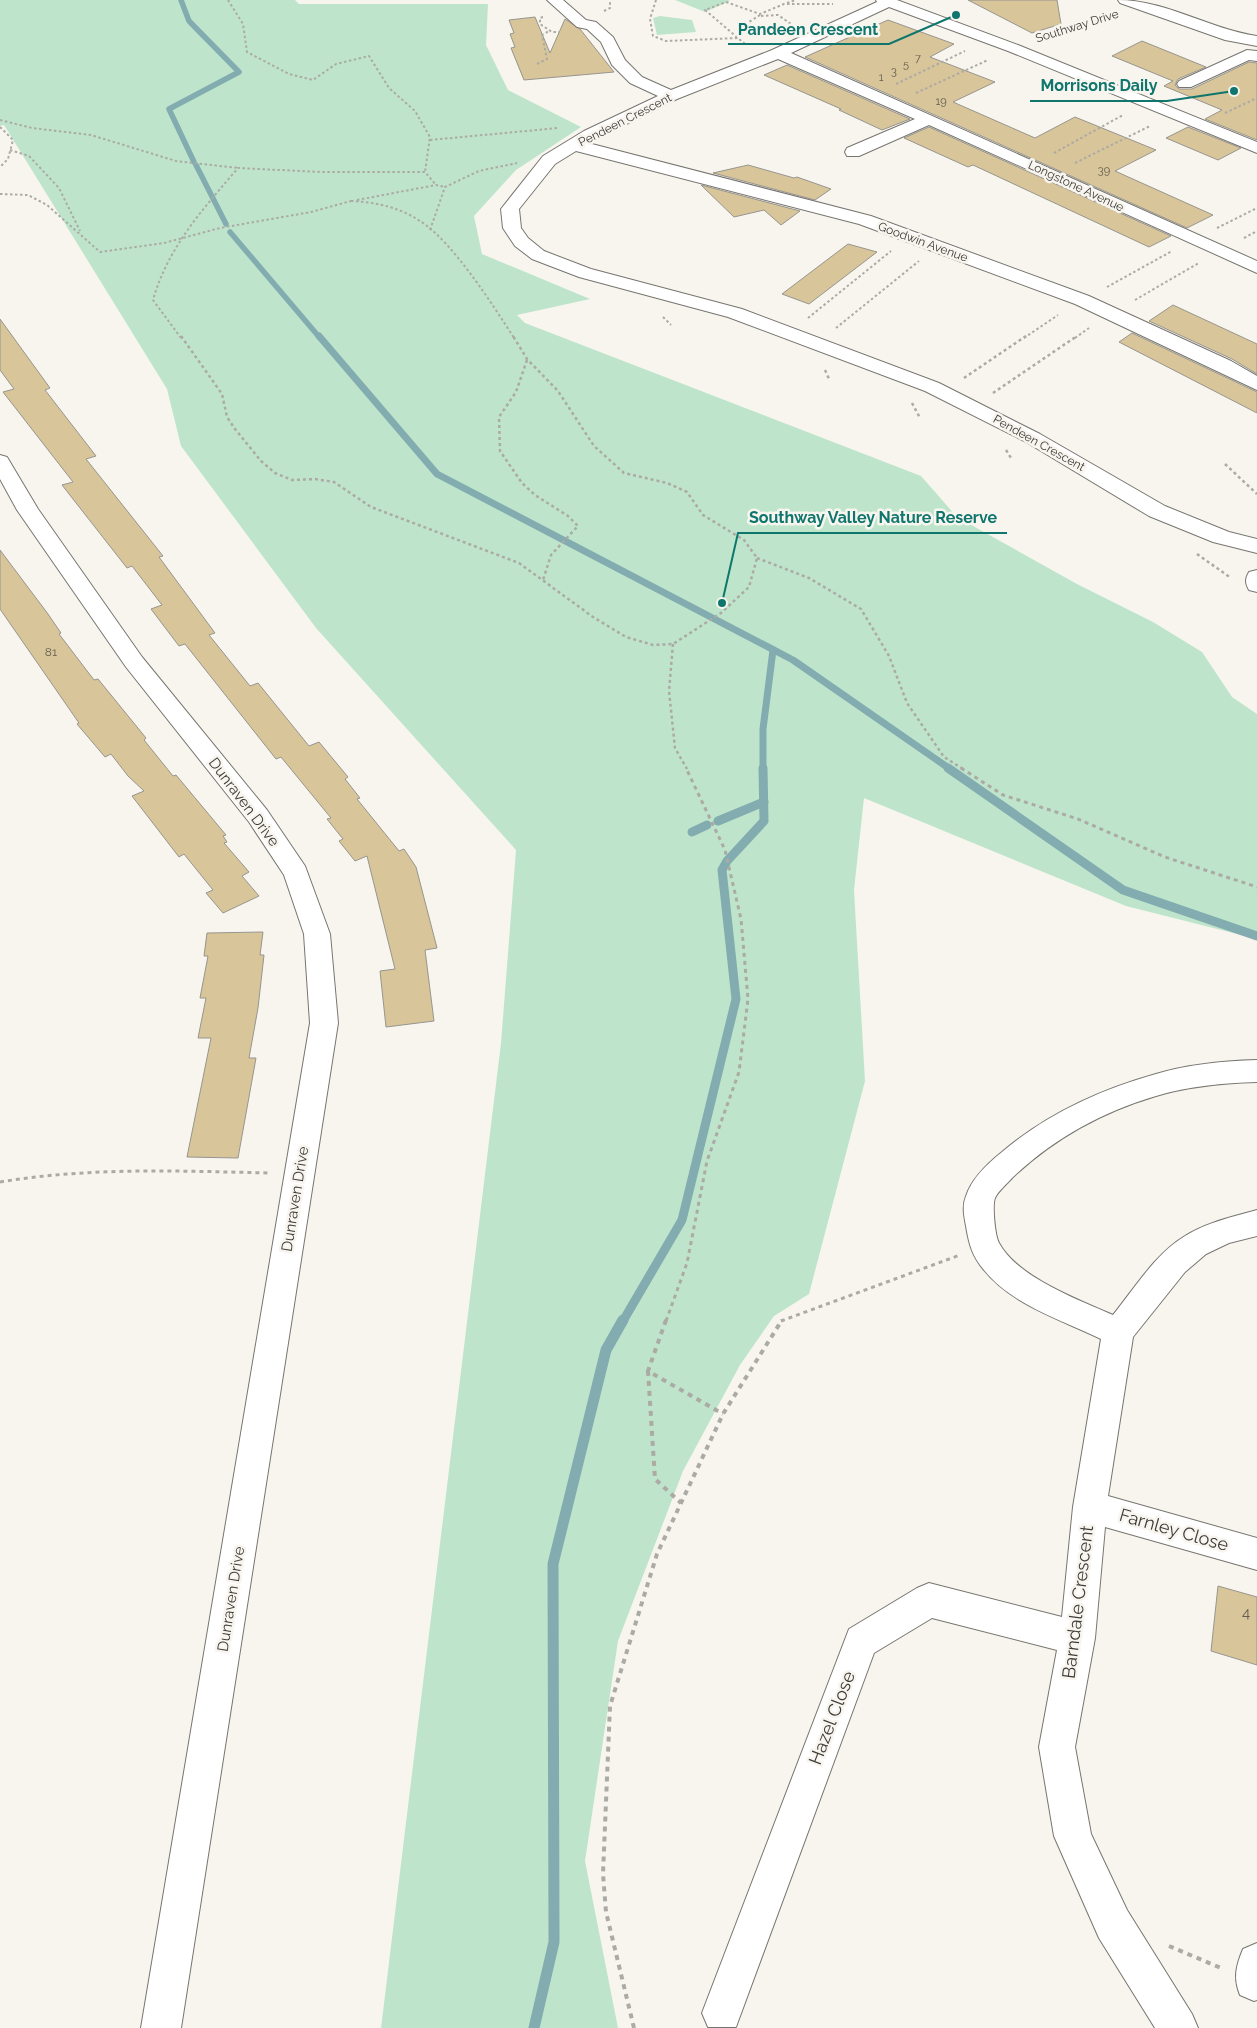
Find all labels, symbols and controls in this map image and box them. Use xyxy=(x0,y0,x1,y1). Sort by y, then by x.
street label: Southway Drive xyxy=(1034,7,1120,45)
callout: Pandeen Crescent xyxy=(728,13,889,44)
text: Pandeen Crescent xyxy=(738,20,878,39)
house number: 7 xyxy=(915,52,921,65)
house number: 5 xyxy=(903,58,909,71)
house number: 3 xyxy=(891,65,897,78)
callout: Morrisons Daily xyxy=(1030,70,1167,101)
house number: 1 xyxy=(879,71,884,84)
text: Morrisons Daily xyxy=(1041,76,1158,95)
street label: Pendeen Crescent xyxy=(576,90,674,150)
house number: 19 xyxy=(935,95,947,108)
street label: Longstone Avenue xyxy=(1026,158,1126,214)
house number: 39 xyxy=(1098,164,1110,177)
street label: Goodwin Avenue xyxy=(876,219,970,265)
street label: Pendeen Crescent xyxy=(991,412,1087,474)
callout: Southway Valley Nature Reserve xyxy=(738,502,1007,533)
text: Southway Valley Nature Reserve xyxy=(749,508,997,527)
house number: 81 xyxy=(45,645,57,659)
street label: Dunraven Drive xyxy=(205,754,283,850)
street label: Dunraven Drive xyxy=(278,1145,312,1253)
street label: Farnley Close xyxy=(1117,1504,1231,1555)
street label: Barndale Crescent xyxy=(1058,1524,1097,1680)
street label: Dunraven Drive xyxy=(214,1545,248,1653)
house number: 4 xyxy=(1242,1604,1250,1622)
street label: Hazel Close xyxy=(804,1668,859,1768)

